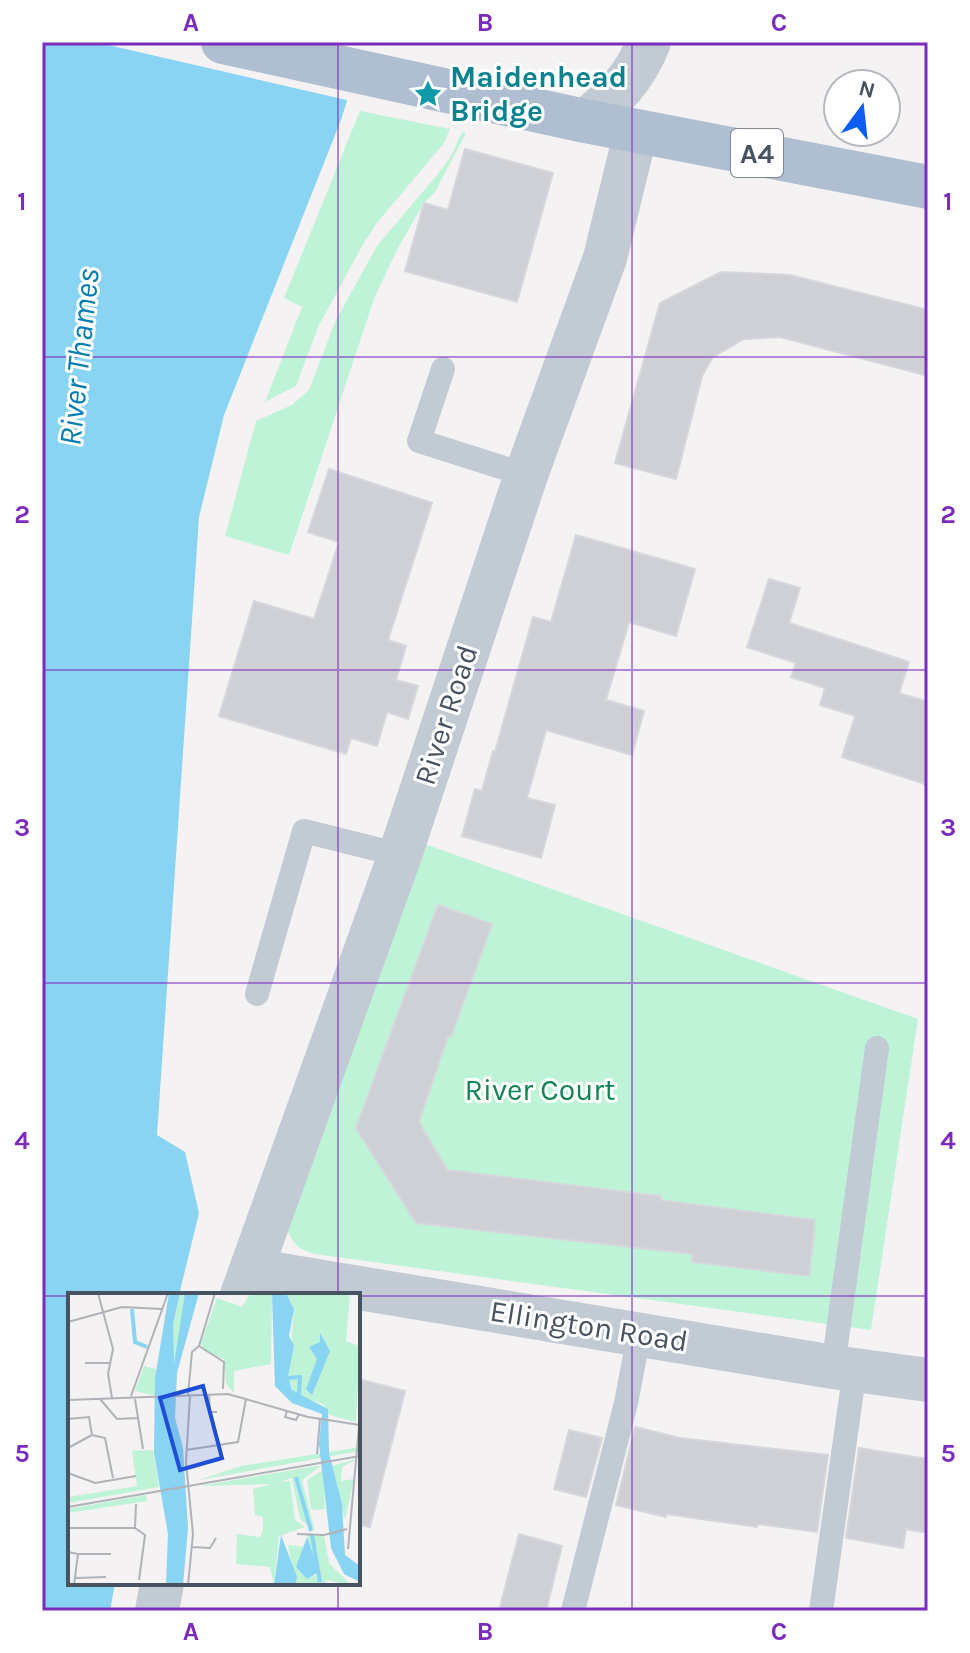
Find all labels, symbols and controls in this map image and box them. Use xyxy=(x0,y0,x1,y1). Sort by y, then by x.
text: A xyxy=(183,7,199,38)
text: B xyxy=(477,7,493,38)
text: C xyxy=(771,7,787,38)
place label: Maidenhead Bridge xyxy=(450,59,627,129)
north arrow xyxy=(822,68,902,148)
text: N xyxy=(856,75,878,104)
place icon: Maidenhead Bridge xyxy=(413,79,443,109)
road number: A4 xyxy=(731,129,783,177)
text: 1 xyxy=(17,186,27,217)
text: 1 xyxy=(943,186,953,217)
water label: River Thames xyxy=(51,266,107,448)
text: 2 xyxy=(14,499,30,530)
text: 2 xyxy=(940,499,956,530)
street label: River Road xyxy=(407,641,485,789)
text: 3 xyxy=(14,812,30,843)
text: 3 xyxy=(940,812,956,843)
park label: River Court xyxy=(465,1072,615,1108)
text: 4 xyxy=(14,1125,30,1156)
text: 4 xyxy=(940,1125,956,1156)
inset map xyxy=(68,1293,360,1585)
street label: Ellington Road xyxy=(488,1293,690,1359)
text: 5 xyxy=(14,1438,30,1469)
text: 5 xyxy=(940,1438,956,1469)
text: A xyxy=(183,1616,199,1647)
text: B xyxy=(477,1616,493,1647)
text: C xyxy=(771,1616,787,1647)

